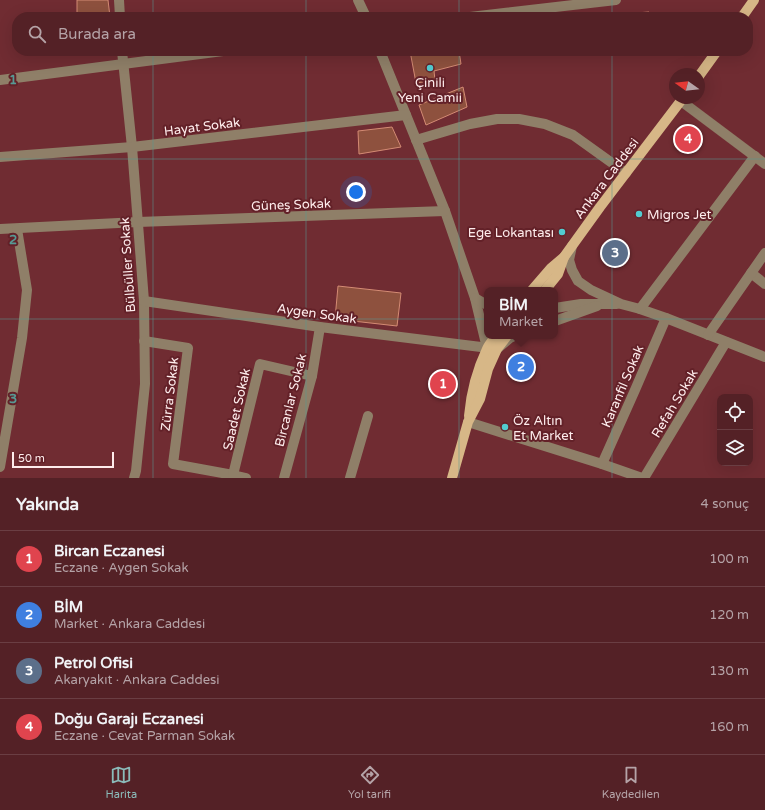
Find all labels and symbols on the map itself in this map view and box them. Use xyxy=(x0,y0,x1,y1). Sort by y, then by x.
marker: Çinili Yeni Camii xyxy=(425,63,435,73)
north arrow xyxy=(669,68,705,104)
text: 1 xyxy=(9,72,17,88)
place label: Çinili Yeni Camii xyxy=(398,75,462,106)
street label: Hayat Sokak xyxy=(163,114,241,140)
pin: 4 xyxy=(675,124,701,154)
street label: Ankara Caddesi xyxy=(571,135,642,222)
your location xyxy=(346,182,366,202)
street label: Güneş Sokak xyxy=(251,196,331,214)
place label: Migros Jet xyxy=(647,207,712,223)
marker: Migros Jet xyxy=(634,209,644,219)
street label: Bülbüller Sokak xyxy=(117,217,139,313)
place label: Ege Lokantası xyxy=(468,225,554,241)
marker: Ege Lokantası xyxy=(557,227,567,237)
text: 2 xyxy=(9,232,17,248)
pin: 3 xyxy=(602,238,628,268)
street label: Aygen Sokak xyxy=(276,300,358,327)
street label: Karanfil Sokak xyxy=(598,343,648,430)
street label: Bircanlar Sokak xyxy=(272,352,310,448)
pin: 2 xyxy=(508,352,534,382)
street label: Zürra Sokak xyxy=(158,356,182,432)
street label: Refah Sokak xyxy=(648,366,702,441)
street label: Saadet Sokak xyxy=(220,367,254,452)
pin: 1 xyxy=(430,369,456,399)
text: 3 xyxy=(9,391,17,407)
place label: Öz Altın Et Market xyxy=(513,413,574,444)
marker: Öz Altın Et Market xyxy=(500,422,510,432)
scale bar xyxy=(12,450,114,469)

